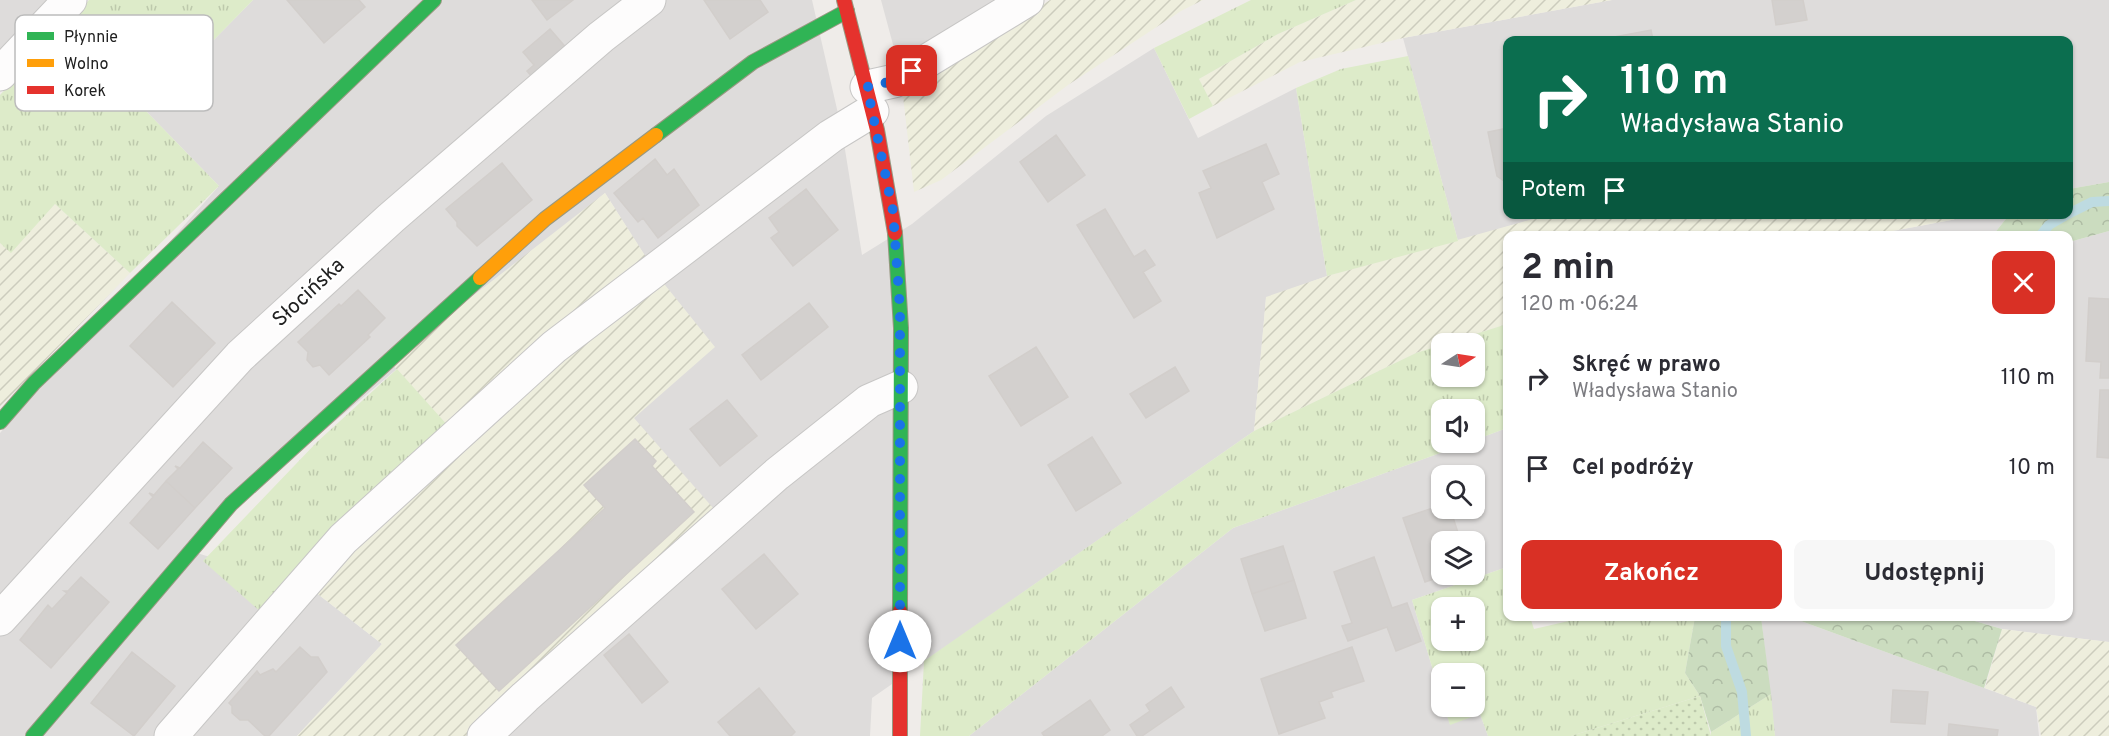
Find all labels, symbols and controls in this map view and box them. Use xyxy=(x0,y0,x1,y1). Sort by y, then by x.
legend xyxy=(15,15,213,111)
text: Płynnie xyxy=(64,28,118,48)
pin xyxy=(886,45,937,96)
icon: arrive xyxy=(895,54,928,87)
text: Wolno xyxy=(64,55,108,75)
text: 110 m xyxy=(1620,56,1729,109)
icon: right xyxy=(1521,60,1599,138)
text: Korek xyxy=(64,82,106,102)
text: Władysława Stanio xyxy=(1620,108,1844,142)
icon: arrive xyxy=(1598,174,1631,207)
text: Potem xyxy=(1521,177,1586,204)
text: 2 min xyxy=(1521,246,1615,292)
button: close xyxy=(1992,251,2055,314)
street label: Słocińska xyxy=(267,253,351,333)
text: 120 m · 06:24 xyxy=(1521,292,1638,318)
north arrow xyxy=(1431,333,1485,387)
map controls xyxy=(1431,333,1485,717)
text: Skręć w prawo xyxy=(1572,352,1721,379)
icon: right xyxy=(1521,362,1554,395)
text: 110 m xyxy=(2001,365,2055,392)
text: Władysława Stanio xyxy=(1572,379,1738,405)
button: sound xyxy=(1431,399,1485,453)
icon: arrive xyxy=(1521,452,1554,485)
text: Cel podróży xyxy=(1572,455,1694,482)
text: 10 m xyxy=(2009,455,2055,482)
button: search xyxy=(1431,465,1485,519)
button: layers xyxy=(1431,531,1485,585)
button: Zakończ xyxy=(1521,540,1782,609)
button: Udostępnij xyxy=(1794,540,2055,609)
button: + xyxy=(1431,597,1485,651)
position arrow xyxy=(868,609,932,673)
button: − xyxy=(1431,663,1485,717)

